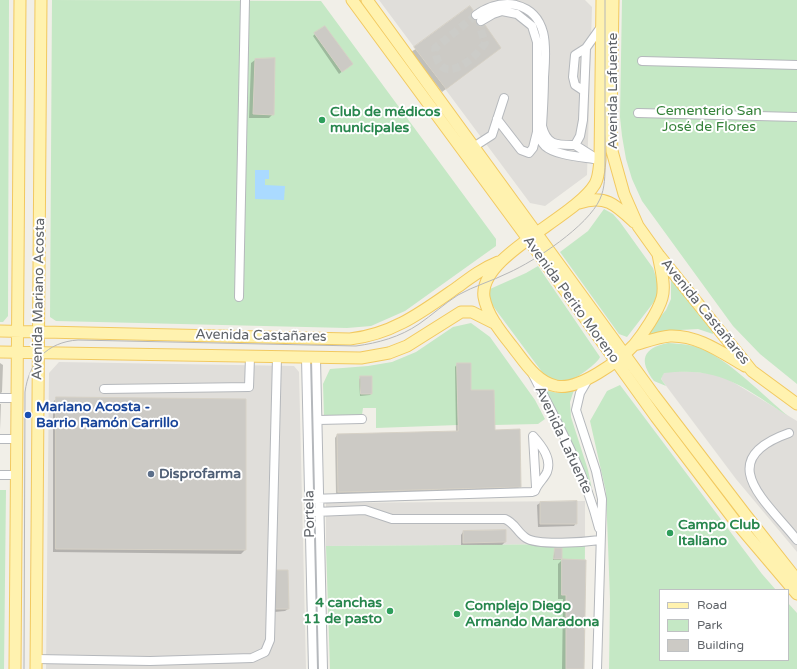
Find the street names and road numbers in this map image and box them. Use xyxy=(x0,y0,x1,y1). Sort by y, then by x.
street label: Avenida Lafuente xyxy=(605,33,621,149)
street label: Avenida Mariano Acosta xyxy=(29,218,49,380)
street label: Avenida Perito Moreno xyxy=(519,233,623,367)
street label: Avenida Castañares xyxy=(657,256,753,368)
street label: Avenida Castañares xyxy=(195,326,327,346)
street label: Avenida Lafuente xyxy=(531,384,595,496)
street label: Portela xyxy=(301,490,319,538)

